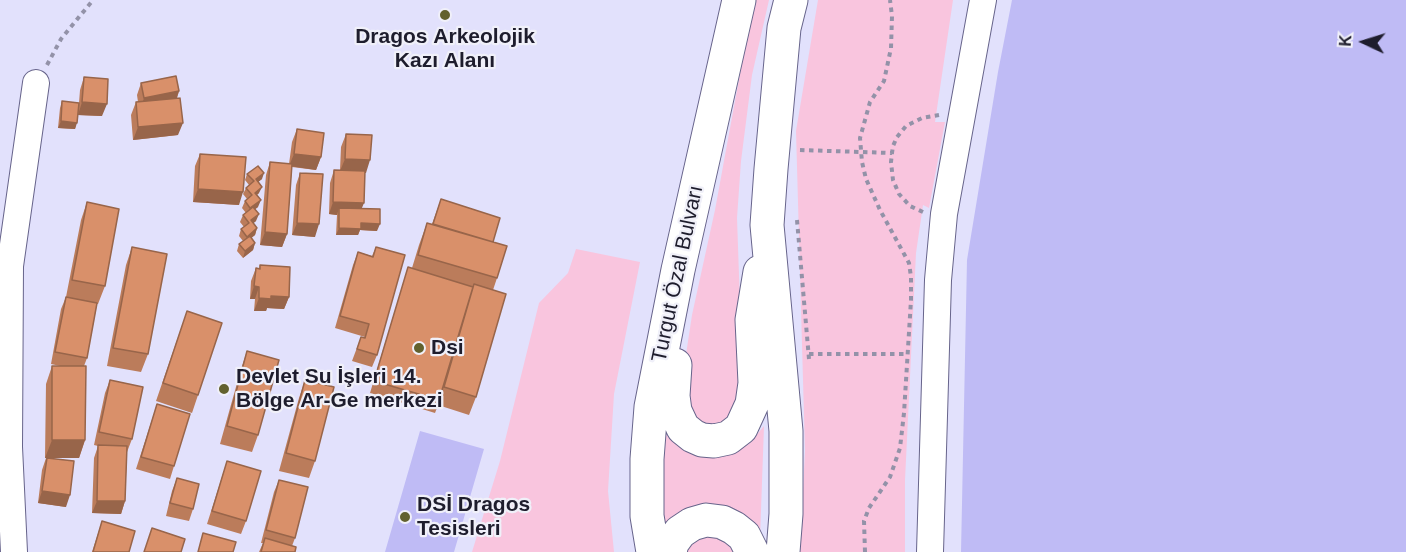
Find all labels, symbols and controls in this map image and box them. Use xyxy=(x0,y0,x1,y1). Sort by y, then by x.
marker: Dragos Arkeolojik Kazı Alanı xyxy=(438,8,452,22)
north arrow xyxy=(1334,12,1394,72)
place label: Dragos Arkeolojik Kazı Alanı xyxy=(355,24,535,74)
text: K xyxy=(1337,34,1354,47)
street label: Turgut Özal Bulvarı xyxy=(647,183,709,365)
place label: Dsi xyxy=(431,335,464,361)
marker: Dsi xyxy=(412,341,426,355)
place label: Devlet Su İşleri 14. Bölge Ar-Ge merkezi xyxy=(236,364,443,414)
marker: Devlet Su İşleri 14. Bölge Ar-Ge merkezi xyxy=(217,382,231,396)
place label: DSİ Dragos Tesisleri xyxy=(417,492,530,542)
marker: DSİ Dragos Tesisleri xyxy=(398,510,412,524)

